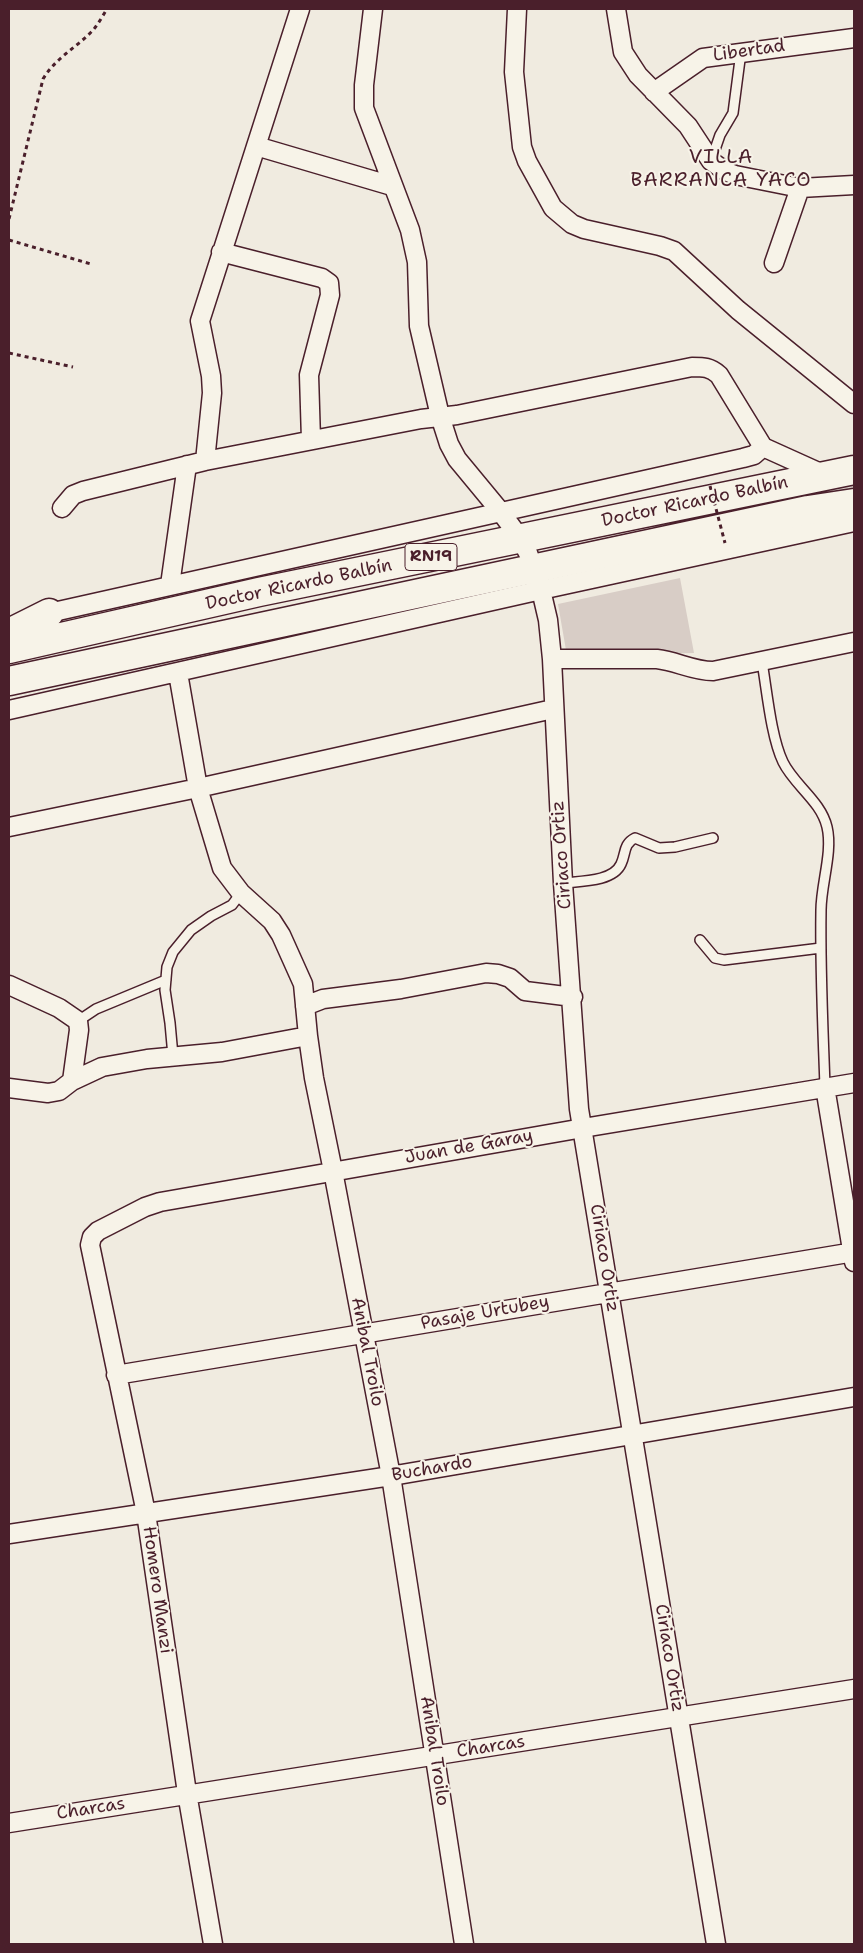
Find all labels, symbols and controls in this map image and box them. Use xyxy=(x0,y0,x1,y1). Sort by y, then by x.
street label: Libertad xyxy=(712,35,786,67)
district label: VILLA BARRANCA YACO xyxy=(629,146,813,193)
street label: Doctor Ricardo Balbín xyxy=(600,472,790,532)
road number: RN19 xyxy=(405,544,457,570)
street label: Doctor Ricardo Balbín xyxy=(204,555,394,615)
street label: Ciriaco Ortiz xyxy=(547,800,577,910)
street label: Juan de Garay xyxy=(403,1125,535,1169)
street label: Ciriaco Ortiz xyxy=(585,1203,623,1313)
street label: Pasaje Urtubey xyxy=(419,1291,551,1335)
street label: Anibal Troilo xyxy=(346,1296,388,1408)
street label: Buchardo xyxy=(390,1451,474,1487)
street label: Homero Manzi xyxy=(137,1525,177,1655)
street label: Ciriaco Ortiz xyxy=(650,1603,688,1713)
street label: Anibal Troilo xyxy=(415,1695,453,1807)
street label: Charcas xyxy=(455,1731,527,1763)
street label: Charcas xyxy=(55,1793,127,1825)

